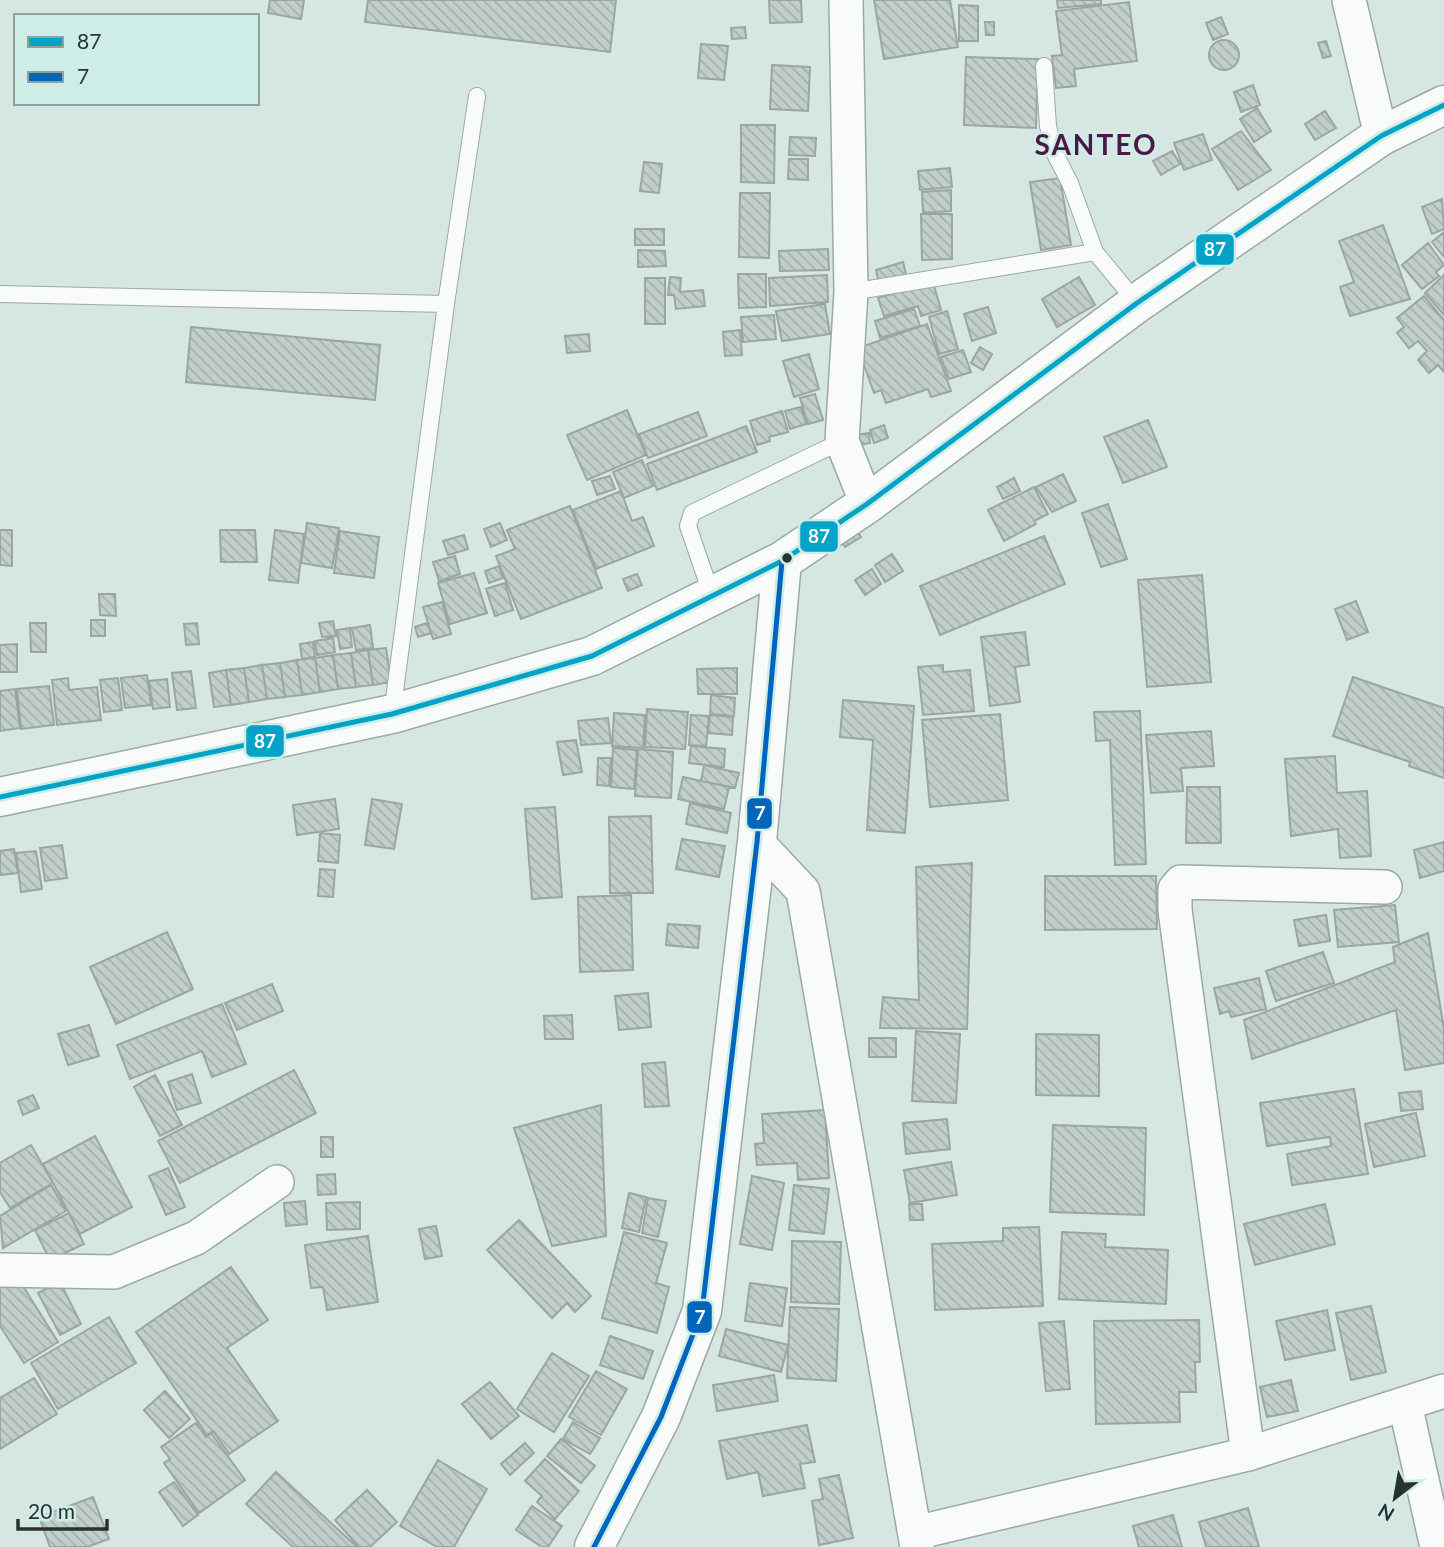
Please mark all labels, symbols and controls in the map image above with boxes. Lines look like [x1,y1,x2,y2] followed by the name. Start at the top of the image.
[14,14,259,105] legend
[77,28,101,53] text: 87
[77,63,89,88] text: 7
[1034,127,1158,161] district label: SANTEO
[1195,233,1235,266] line badge: 87
[1204,237,1226,260] text: 87
[799,520,839,553] line badge: 87
[808,524,830,547] text: 87
[780,551,794,565] unlabelled marker
[245,724,285,758] line badge: 87
[254,729,276,752] text: 87
[746,797,773,830] line badge: 7
[754,801,766,824] text: 7
[686,1300,713,1334] line badge: 7
[694,1305,706,1328] text: 7
[1360,1463,1430,1533] north arrow
[18,1488,107,1532] scale bar
[28,1498,75,1523] text: 20 m
[1374,1499,1398,1527] text: N

